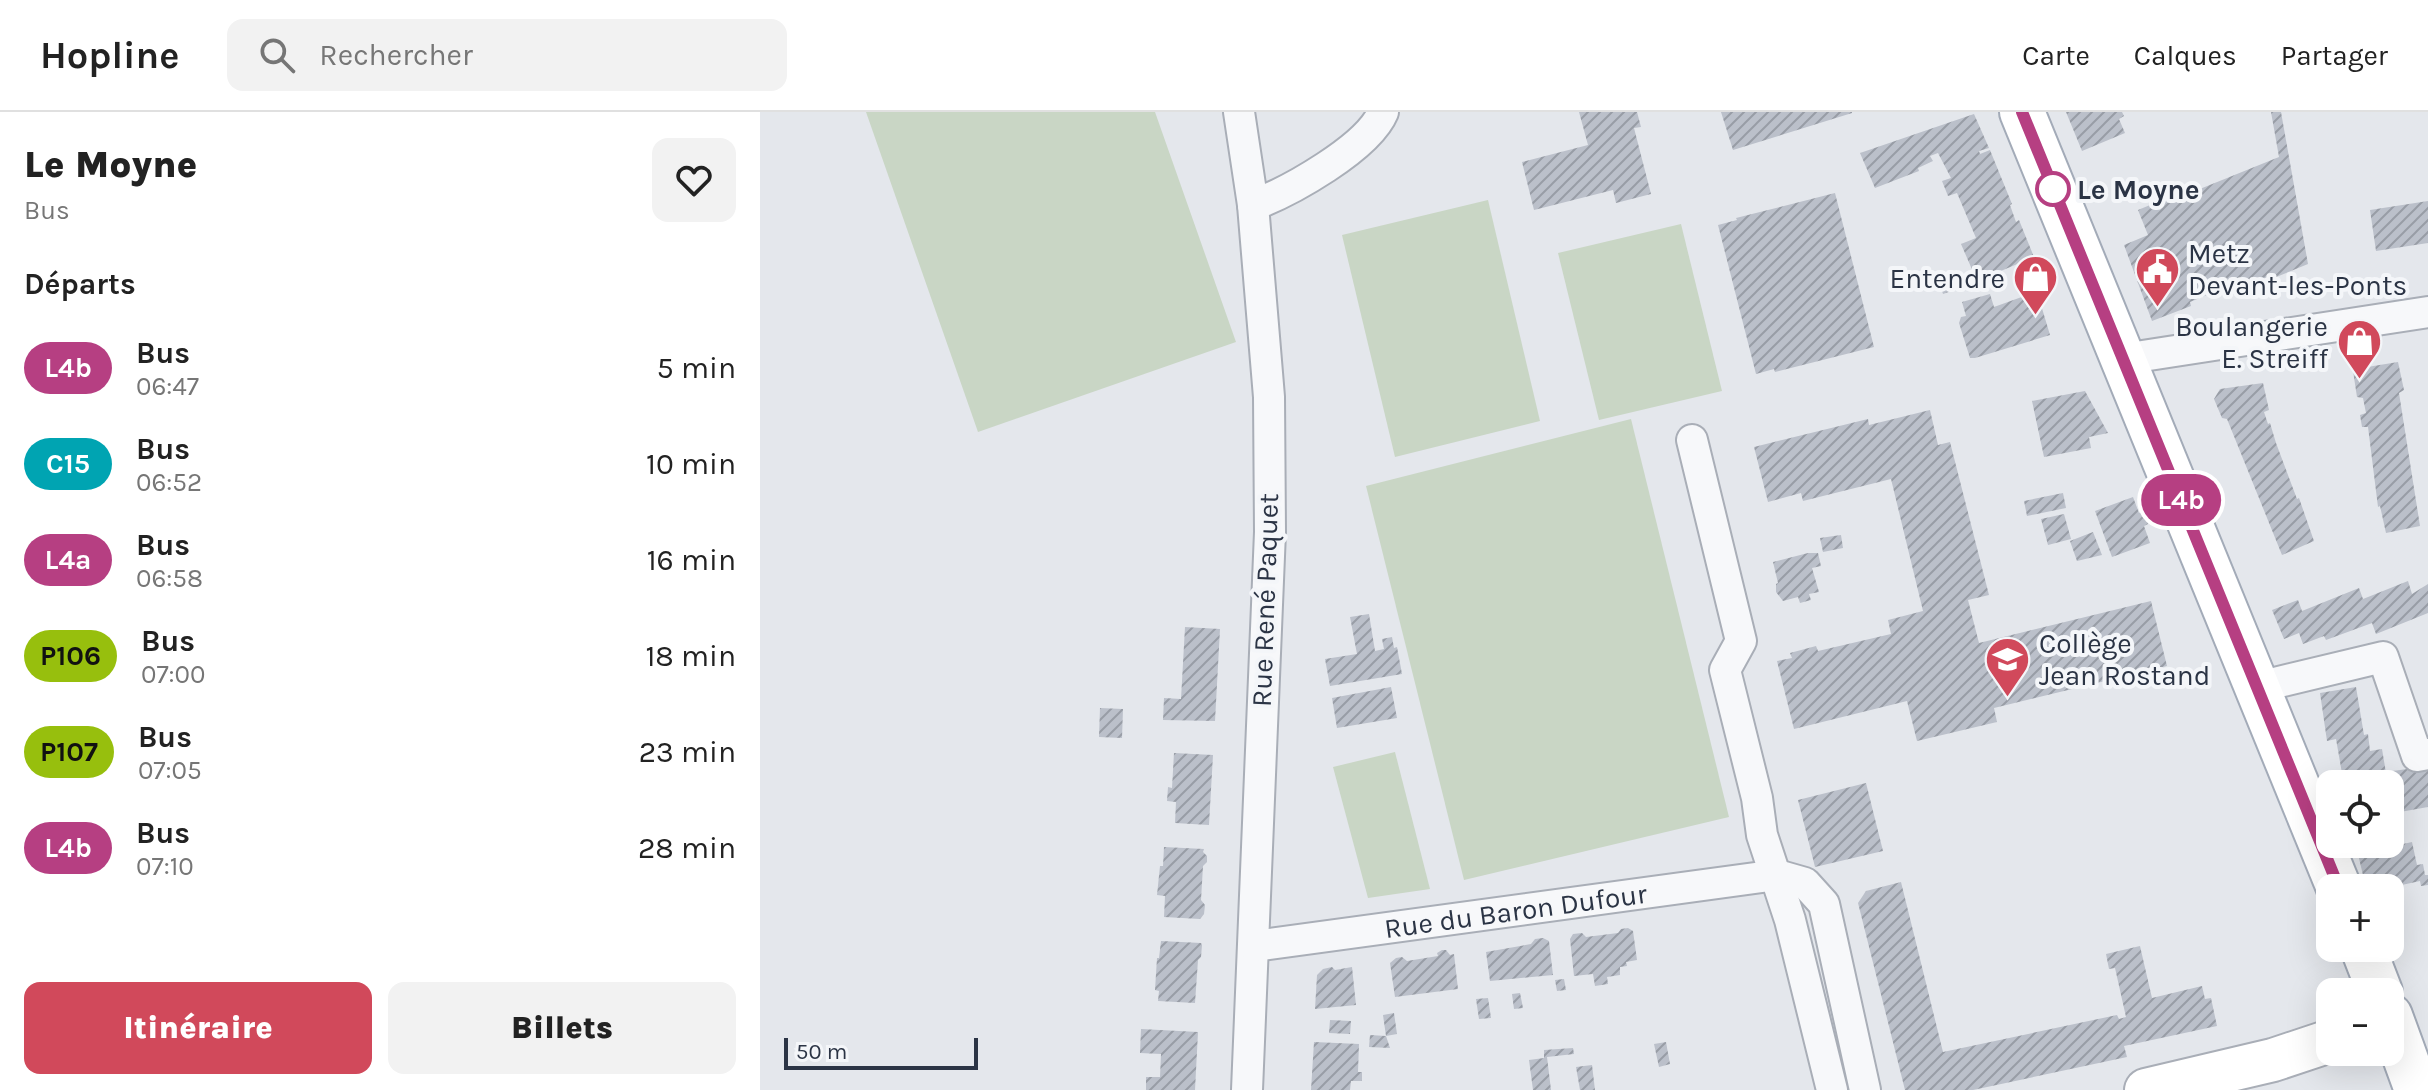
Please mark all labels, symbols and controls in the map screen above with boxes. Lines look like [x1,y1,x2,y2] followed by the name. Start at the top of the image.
[227,19,787,91] search box
[40,33,179,78] text: Hopline
[255,33,299,77] icon: search
[319,37,473,73] text: Rechercher
[2022,39,2090,72] text: Carte
[2134,39,2237,72] text: Calques
[2281,39,2388,72] text: Partager
[652,138,736,222] button: heart
[24,142,197,187] text: Le Moyne
[2036,172,2070,206] marker: Le Moyne
[2077,173,2199,206] place label: Le Moyne
[24,195,70,226] text: Bus
[2188,237,2407,302] place label: Metz Devant-les-Ponts
[2133,245,2181,308] public building icon: Metz Devant-les-Ponts
[2012,254,2060,317] shop icon: Entendre
[1889,262,2005,295] place label: Entendre
[24,266,136,302] text: Départs
[2175,310,2328,375] place label: Boulangerie E. Streiff
[2335,318,2383,381] shop icon: Boulangerie E. Streiff
[136,335,190,371] text: Bus
[657,350,736,386] text: 5 min
[44,351,92,384] text: L4b
[136,371,199,402] text: 06:47
[136,431,190,467] text: Bus
[646,446,736,482] text: 10 min
[46,447,90,480] text: C15
[136,467,202,498] text: 06:52
[2135,474,2227,526] line badge: L4b
[2157,483,2205,516] text: L4b
[1245,493,1285,707] street label: Rue René Paquet
[136,527,190,563] text: Bus
[647,542,736,578] text: 16 min
[45,543,91,576] text: L4a
[136,563,203,594] text: 06:58
[141,623,195,659] text: Bus
[2039,627,2210,692] place label: Collège Jean Rostand
[1984,635,2032,698] school or university icon: Collège Jean Rostand
[645,638,736,674] text: 18 min
[40,639,101,672] text: P106
[141,659,205,690] text: 07:00
[138,719,192,755] text: Bus
[639,734,736,770] text: 23 min
[40,735,98,768] text: P107
[138,755,202,786] text: 07:05
[2316,770,2404,1066] map controls
[2316,770,2404,858] button: locate
[136,815,190,851] text: Bus
[638,830,736,866] text: 28 min
[44,831,92,864] text: L4b
[136,851,194,882] text: 07:10
[2316,874,2404,962] button: +
[1382,876,1650,945] street label: Rue du Baron Dufour
[2316,978,2404,1066] button: −
[24,982,372,1074] button: Itinéraire
[388,982,736,1074] button: Billets
[784,1034,978,1070] scale bar
[796,1039,847,1065] text: 50 m

